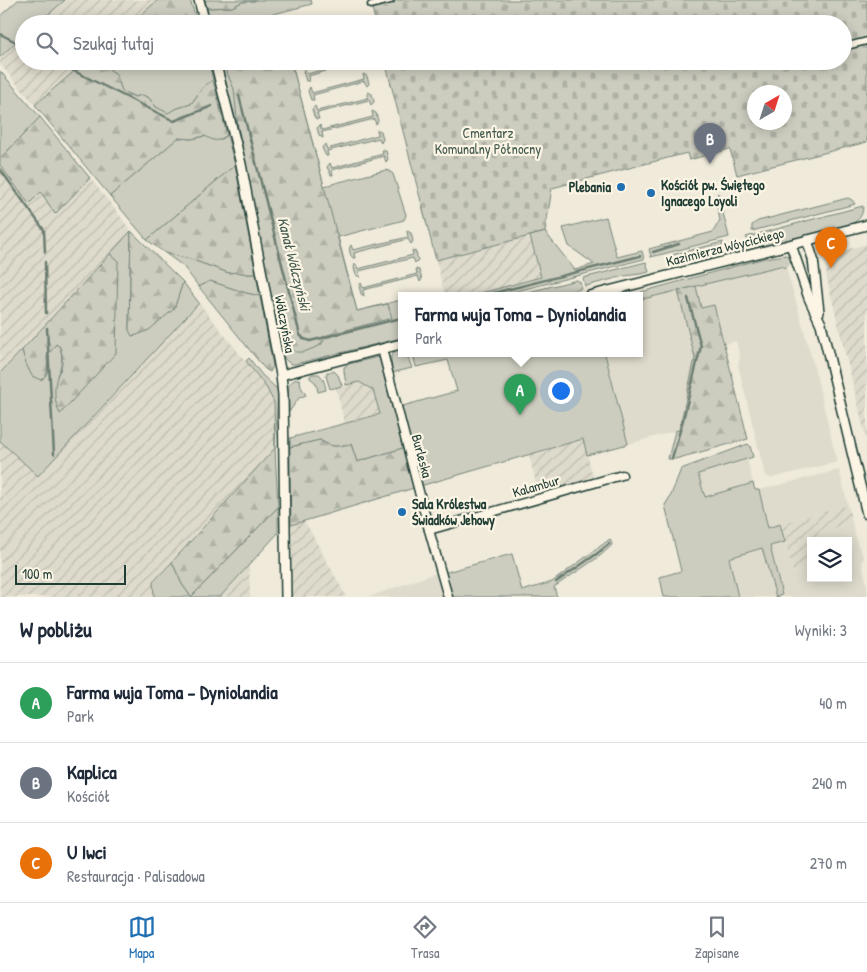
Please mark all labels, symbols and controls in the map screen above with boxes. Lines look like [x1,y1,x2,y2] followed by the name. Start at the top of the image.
[15,15,852,70] search box
[33,29,61,57] icon: search
[73,30,154,56] text: Szukaj tutaj
[747,85,792,130] north arrow
[435,123,541,159] park label: Cmentarz Komunalny Północny
[694,123,726,164] pin: B
[661,175,765,212] place label: Kościół pw. Świętego Ignacego Loyoli
[569,177,611,196] place label: Plebania
[615,181,627,193] marker: Plebania
[645,187,657,199] marker: Kościół pw. Świętego Ignacego Loyoli
[273,215,317,314] water label: Kanał Wólczyński
[664,223,786,271] street label: Kazimierza Wóycickiego
[815,227,847,268] pin: C
[398,292,643,357] popup
[270,293,300,355] street label: Wólczyńska
[415,301,626,327] text: Farma wuja Toma – Dyniolandia
[415,327,442,349] text: Park
[504,374,536,415] pin: A
[548,378,574,404] your location
[408,432,437,480] street label: Burleska
[510,470,562,501] street label: Kalambur
[412,494,495,531] place label: Sala Królestwa Świadków Jehowy
[396,506,408,518] marker: Sala Królestwa Świadków Jehowy
[807,537,852,582] map controls
[807,537,852,582] button: layers
[15,562,126,585] scale bar
[22,564,52,583] text: 100 m
[20,615,92,644] text: W pobliżu
[795,619,847,641] text: Wyniki: 3
[67,679,278,705] text: Farma wuja Toma – Dyniolandia
[32,692,40,714] text: A
[819,692,847,714] text: 40 m
[67,705,94,727] text: Park
[67,759,117,785] text: Kaplica
[32,772,40,794] text: B
[812,772,847,794] text: 240 m
[67,785,110,807] text: Kościół
[67,839,107,865] text: U Iwci
[32,852,40,874] text: C
[810,852,847,874] text: 270 m
[67,865,205,887] text: Restauracja · Palisadowa
[128,913,156,962] tab: Mapa
[411,913,439,962] tab: Trasa
[695,913,739,962] tab: Zapisane

